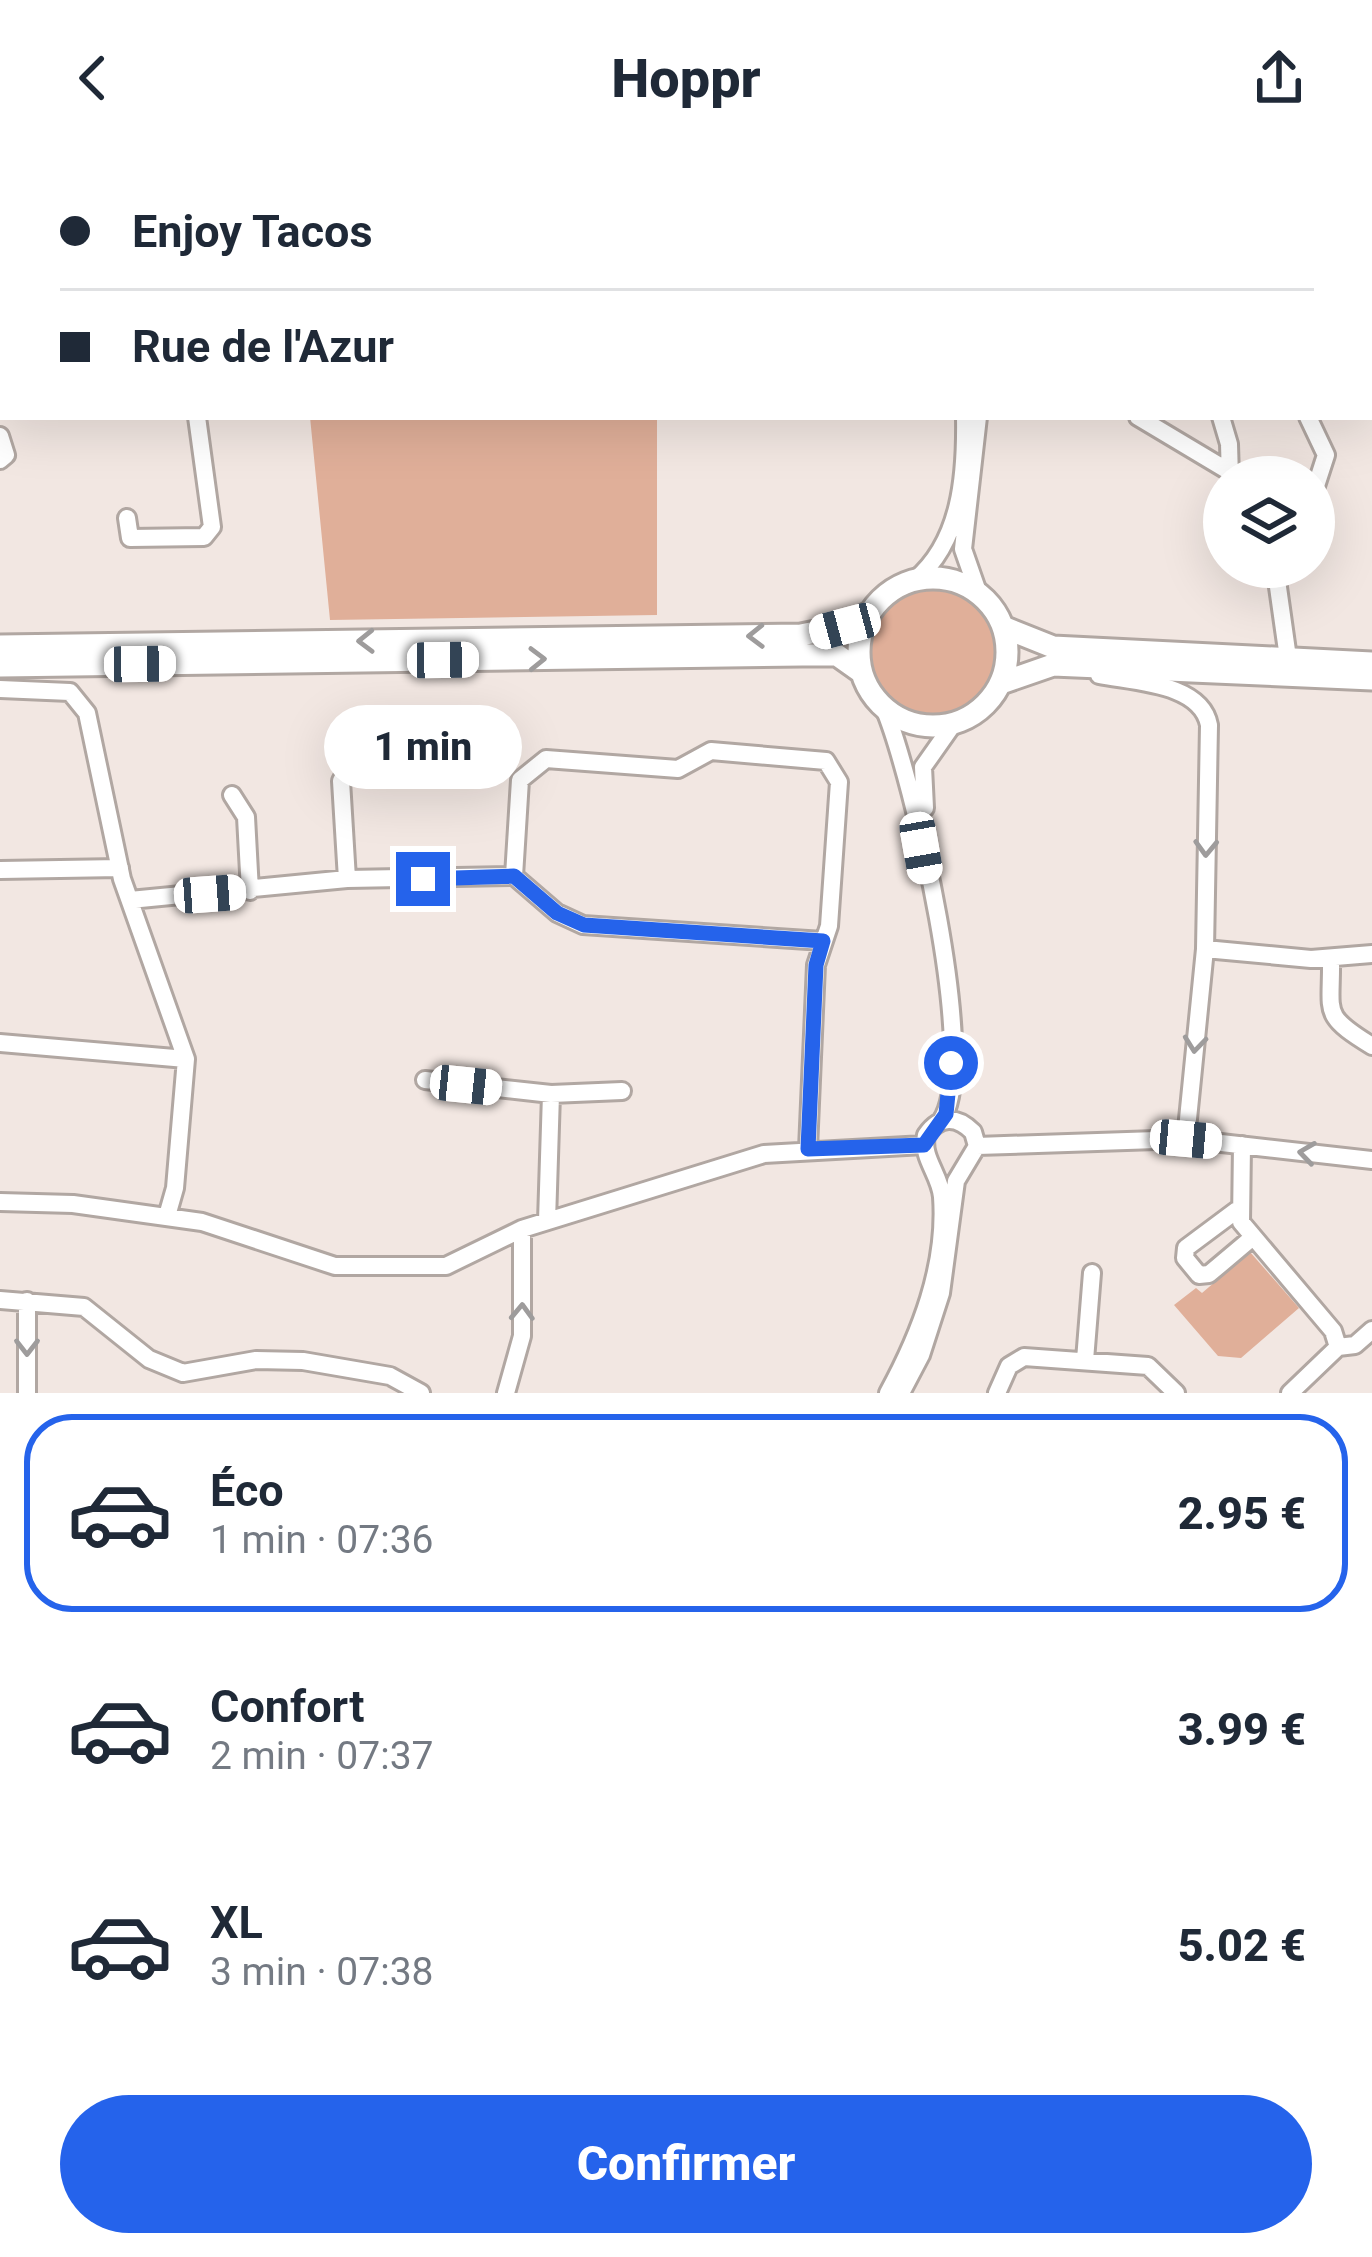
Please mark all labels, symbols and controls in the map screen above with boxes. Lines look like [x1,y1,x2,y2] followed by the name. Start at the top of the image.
[60,45,126,111] icon: back
[1246,45,1312,111] icon: share
[611,47,761,110] text: Hoppr
[132,205,373,258] text: Enjoy Tacos
[132,320,394,373] text: Rue de l'Azur
[1203,456,1335,588] map controls
[1203,456,1335,588] button: layers
[806,599,884,653] car
[746,622,765,648] one-way arrow
[356,628,374,654] one-way arrow
[407,641,479,679] car
[104,645,176,683] car
[529,646,547,672] one-way arrow
[324,705,522,789] callout: 1 min
[374,724,472,770] text: 1 min
[897,809,945,887] car
[1193,839,1219,858] one-way arrow
[396,852,450,906] route end
[173,874,247,914] car
[1183,1034,1209,1054] one-way arrow
[924,1036,978,1090] route start
[428,1063,504,1107] car
[1149,1118,1223,1160] car
[1297,1141,1317,1167] one-way arrow
[509,1302,535,1321] one-way arrow
[14,1339,40,1357] one-way arrow
[66,1459,174,1567] icon: car
[210,1464,284,1517] text: Éco
[1178,1487,1306,1540] text: 2.95 €
[210,1517,433,1563] text: 1 min · 07:36
[66,1675,174,1783] icon: car
[210,1680,364,1733] text: Confort
[1178,1703,1306,1756] text: 3.99 €
[210,1733,433,1779] text: 2 min · 07:37
[66,1891,174,1999] icon: car
[210,1896,263,1949] text: XL
[1178,1919,1306,1972] text: 5.02 €
[210,1949,433,1995] text: 3 min · 07:38
[60,2095,1312,2233] button: Confirmer

